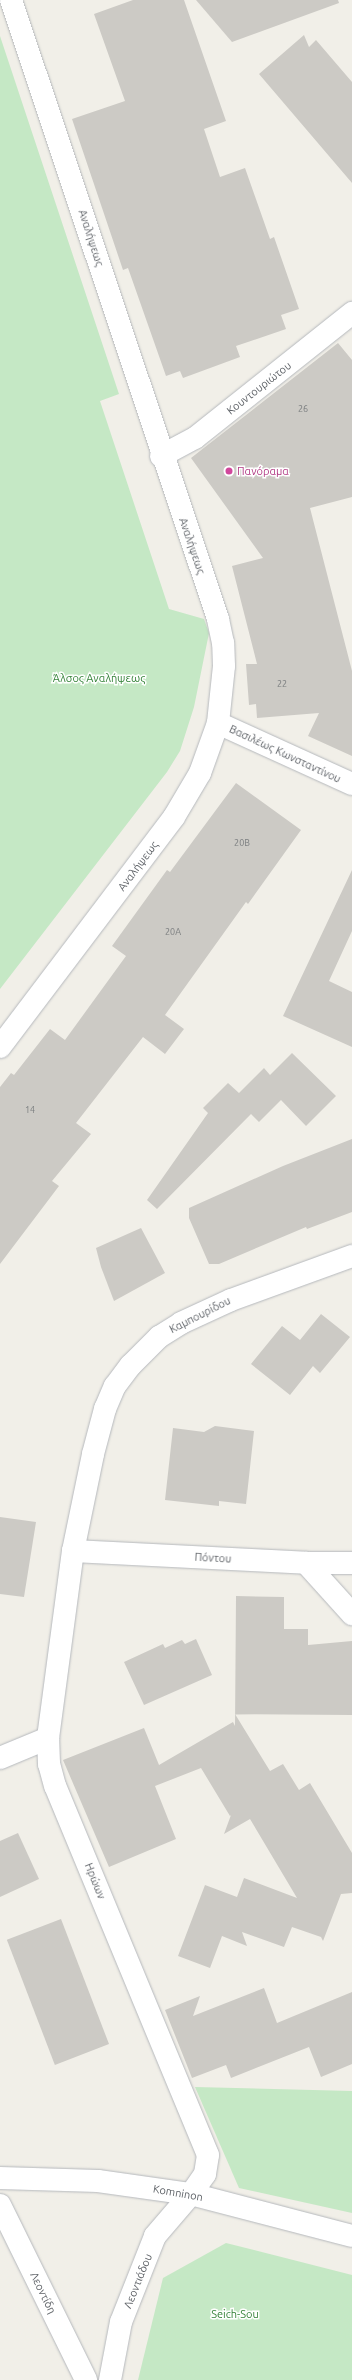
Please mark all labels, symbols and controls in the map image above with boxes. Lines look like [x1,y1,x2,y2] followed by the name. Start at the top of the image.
[76,208,106,268] street label: Αναλήψεως
[224,359,294,417] street label: Κουντουριώτου
[298,404,308,414] house number: 26
[237,464,289,478] place label: Πανόραμα
[224,466,234,476] marker: Πανόραμα
[176,516,208,576] street label: Αναλήψεως
[53,671,145,685] park label: Άλσος Αναλήψεως
[277,679,287,689] house number: 22
[227,722,343,786] street label: Βασιλέως Κωνσταντίνου
[234,838,250,848] house number: 20B
[115,839,161,893] street label: Αναλήψεως
[165,927,181,937] house number: 20A
[25,1105,35,1115] house number: 14
[167,1294,233,1336] street label: Καμπουρίδου
[194,1550,232,1566] street label: Πόντου
[82,1861,108,1901] street label: Ηρώων
[152,2182,204,2204] street label: Komninon
[121,2252,155,2310] street label: Λεοντιάδου
[27,2270,59,2316] street label: Λεοντίδη
[211,2307,259,2321] park label: Seich-Sou

